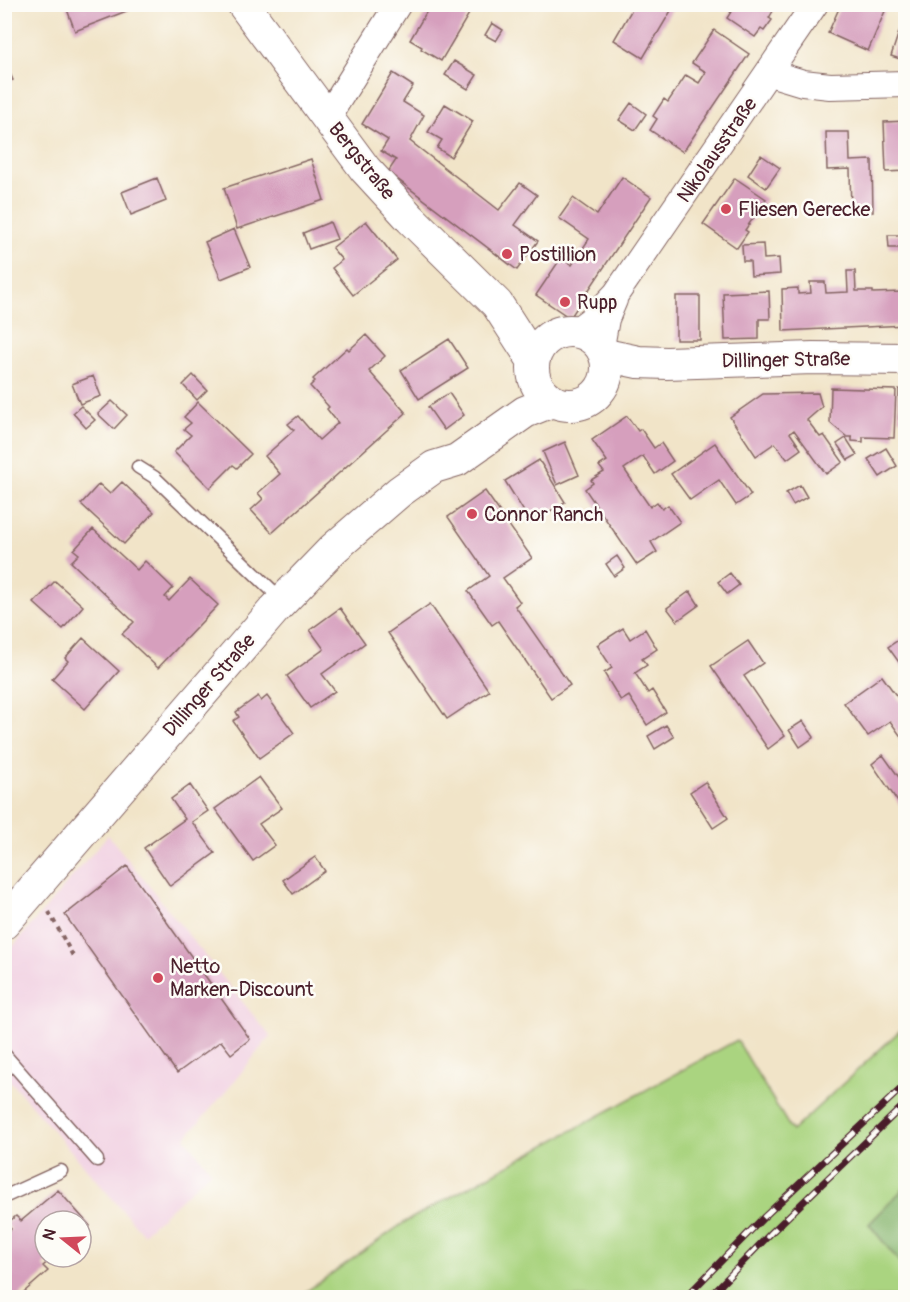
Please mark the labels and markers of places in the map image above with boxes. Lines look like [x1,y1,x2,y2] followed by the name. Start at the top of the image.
[738,197,870,222] place label: Fliesen Gerecke
[719,202,733,216] marker: Fliesen Gerecke
[519,242,596,267] place label: Postillion
[500,247,514,261] marker: Postillion
[577,290,618,315] place label: Rupp
[558,295,572,309] marker: Rupp
[484,502,603,527] place label: Connor Ranch
[465,507,479,521] marker: Connor Ranch
[170,954,315,1002] place label: Netto Marken-Discount
[151,971,165,985] marker: Netto Marken-Discount

